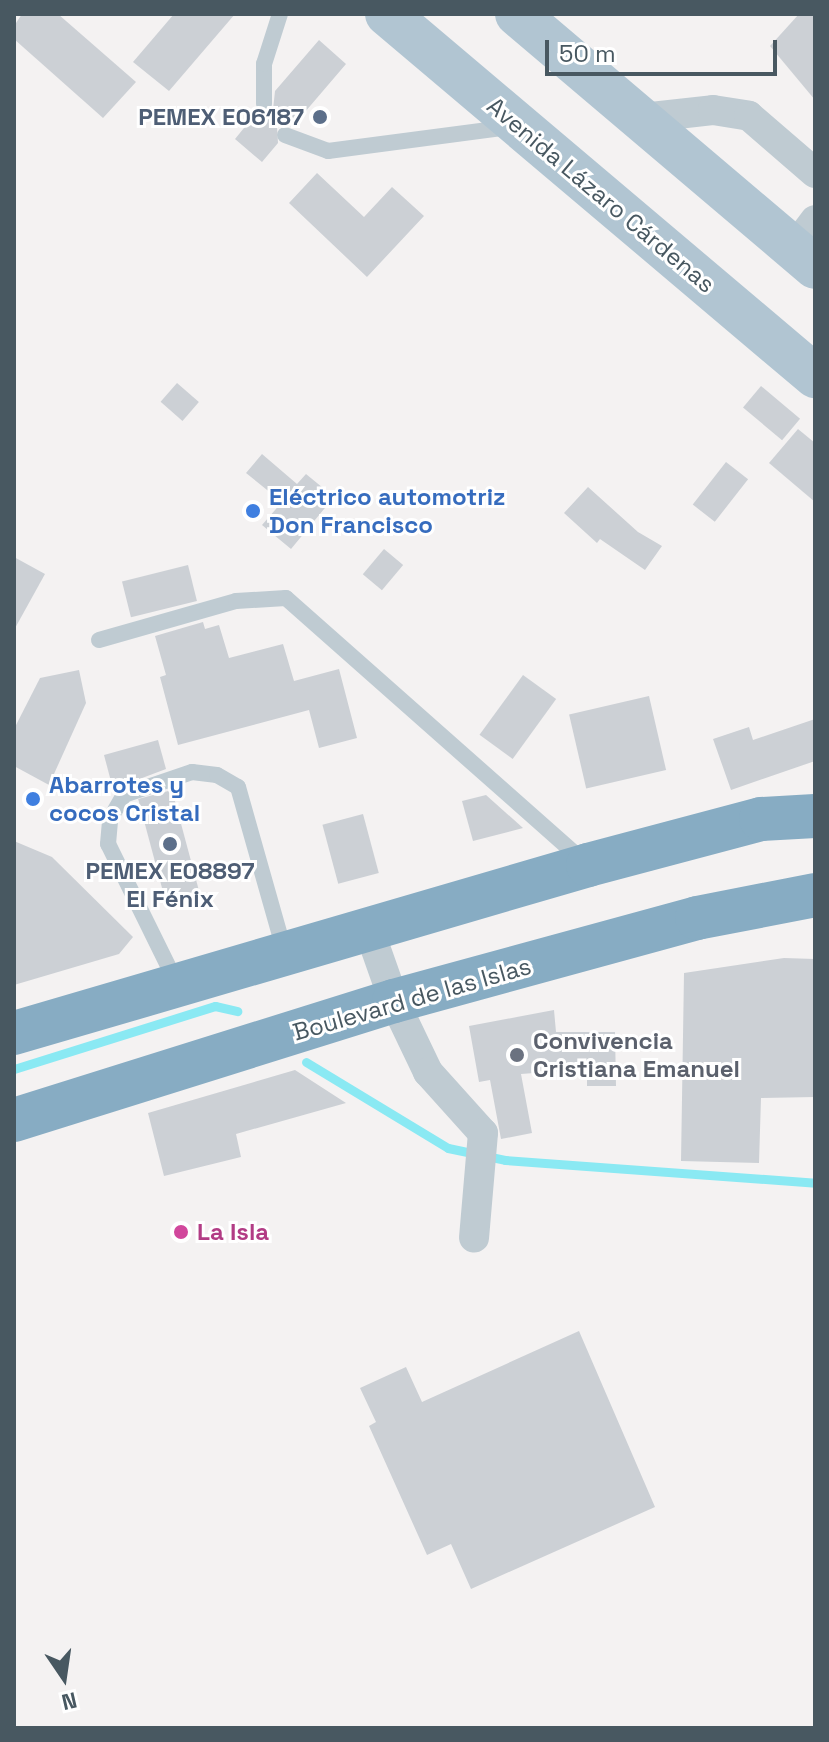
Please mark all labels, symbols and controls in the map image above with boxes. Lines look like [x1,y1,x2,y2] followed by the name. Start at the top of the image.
[549,24,781,74] scale bar
[559,38,616,69] text: 50 m
[481,91,721,299] street label: Avenida Lázaro Cárdenas
[138,103,304,131] place label: PEMEX E06187
[311,108,329,126] marker: PEMEX E06187
[269,483,505,539] place label: Eléctrico automotriz Don Francisco
[244,502,262,520] marker: Eléctrico automotriz Don Francisco
[49,771,200,827] place label: Abarrotes y cocos Cristal
[24,790,42,808] marker: Abarrotes y cocos Cristal
[161,835,179,853] marker: PEMEX E08897 El Fénix
[85,857,255,913] place label: PEMEX E08897 El Fénix
[290,951,534,1047] street label: Boulevard de las Islas
[533,1027,740,1083] place label: Convivencia Cristiana Emanuel
[508,1046,526,1064] marker: Convivencia Cristiana Emanuel
[197,1218,269,1246] place label: La Isla
[172,1223,190,1241] marker: La Isla
[24,1638,104,1718] north arrow
[59,1686,80,1717] text: N

